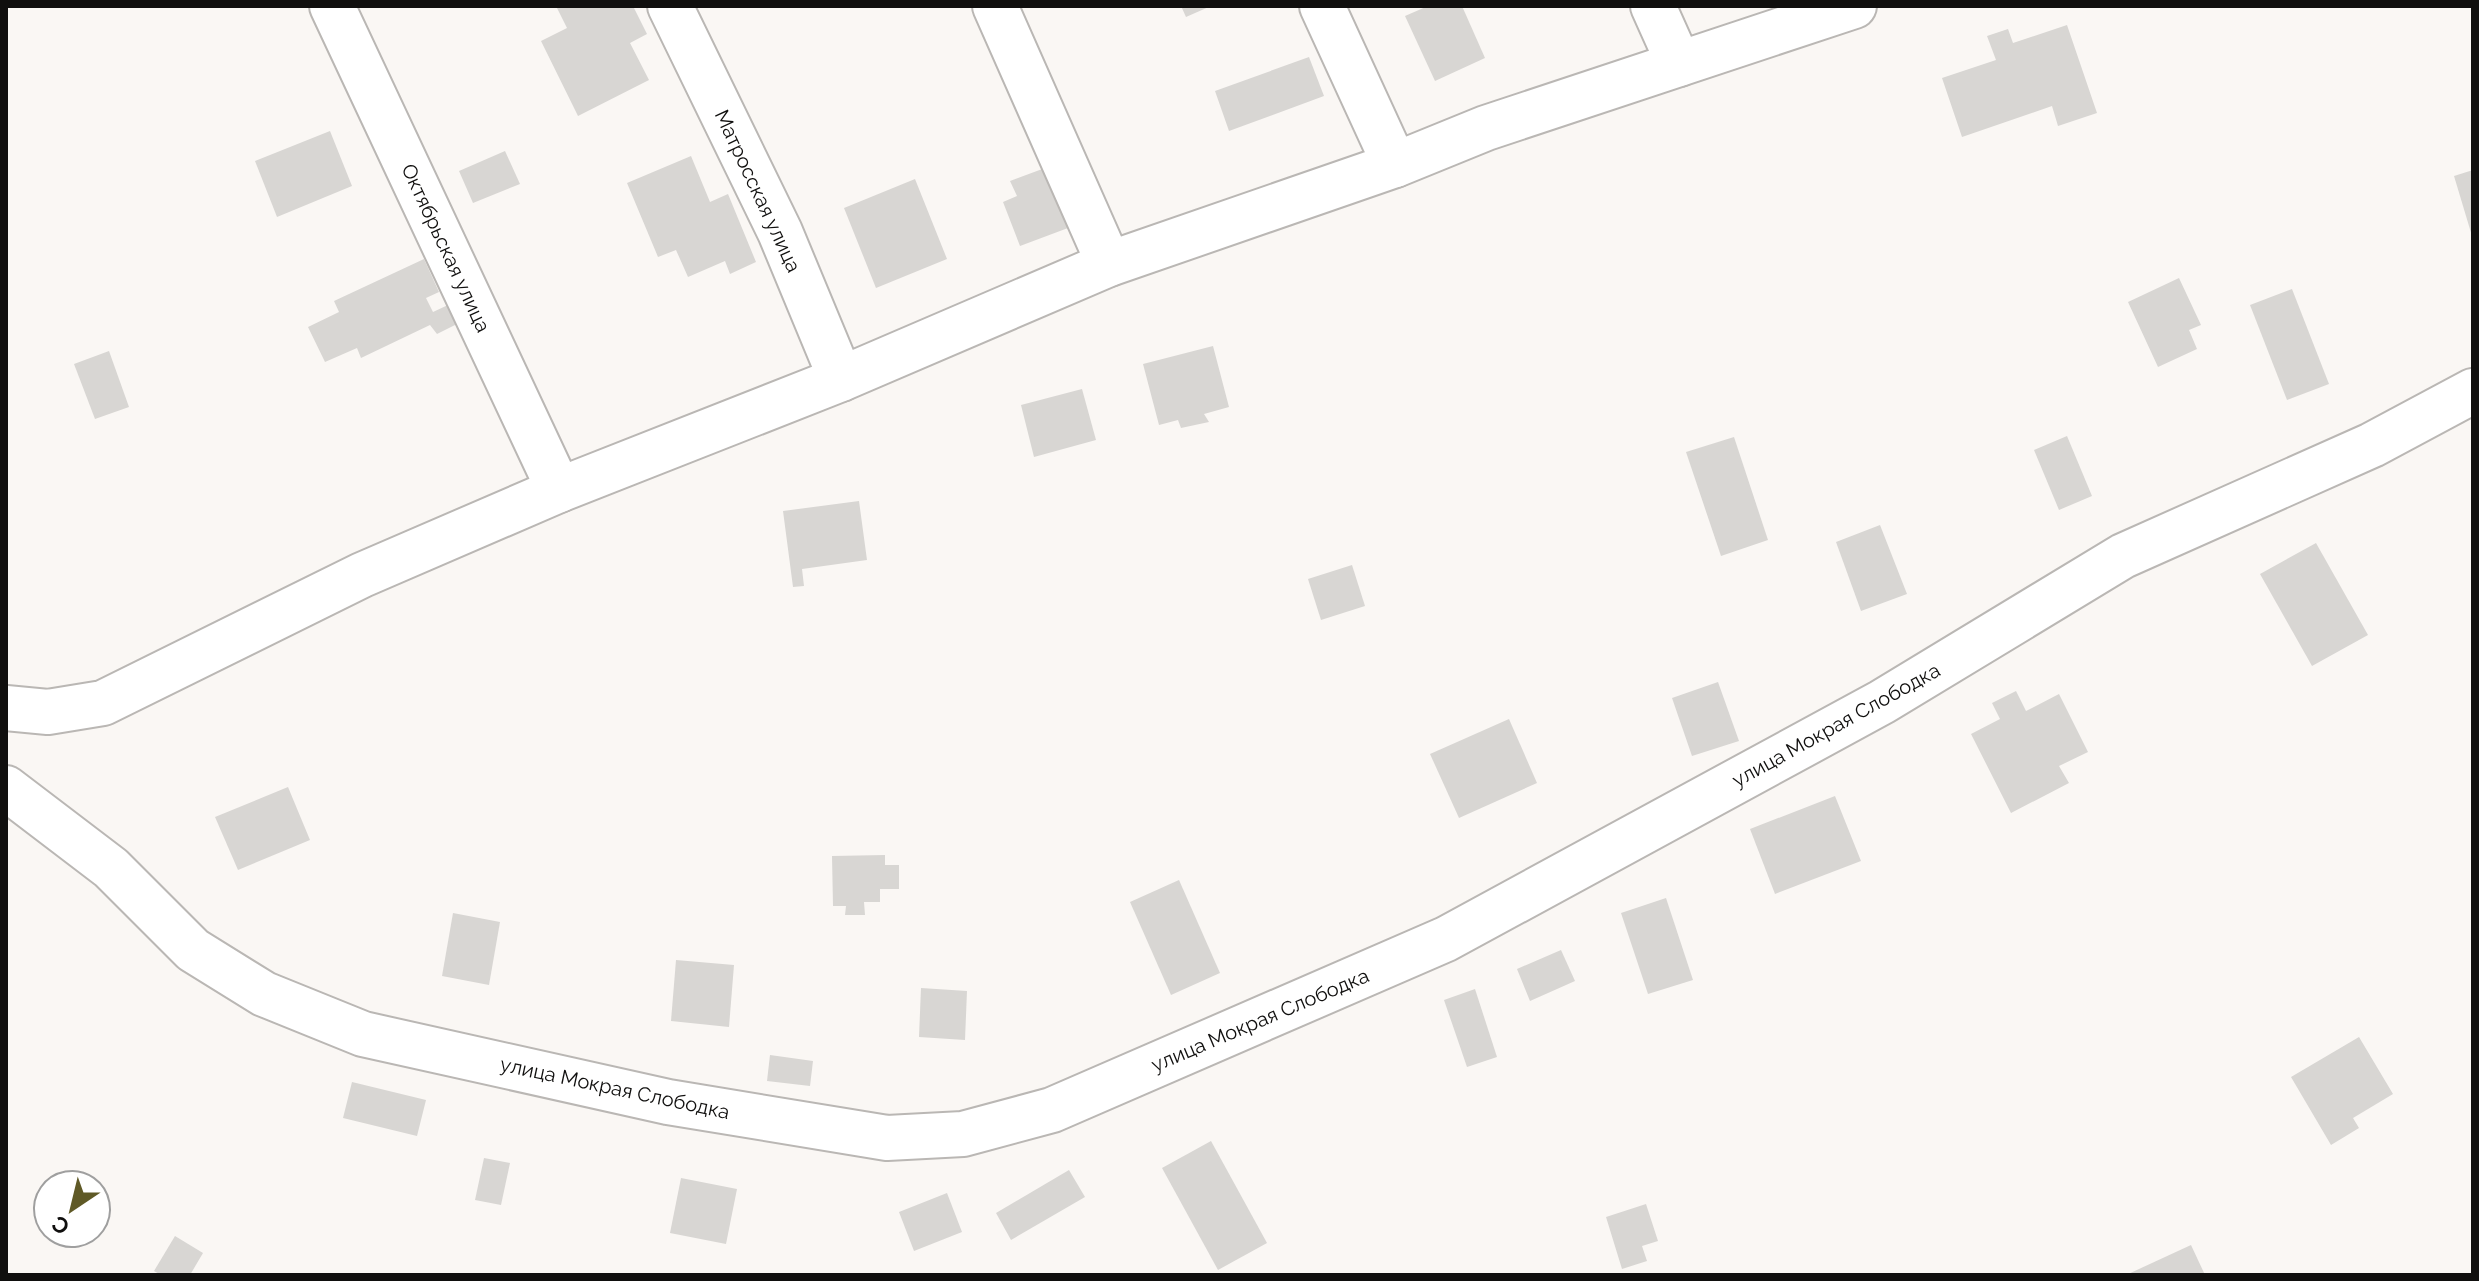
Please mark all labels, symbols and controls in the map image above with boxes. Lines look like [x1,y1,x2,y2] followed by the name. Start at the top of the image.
[710,106,806,276] street label: Матросская улица
[396,160,496,336] street label: Октябрьская улица
[1728,658,1944,792] street label: улица Мокрая Слободка
[1148,963,1372,1077] street label: улица Мокрая Слободка
[498,1052,732,1124] street label: улица Мокрая Слободка
[32,1169,112,1249] north arrow
[47,1210,74,1240] text: С

